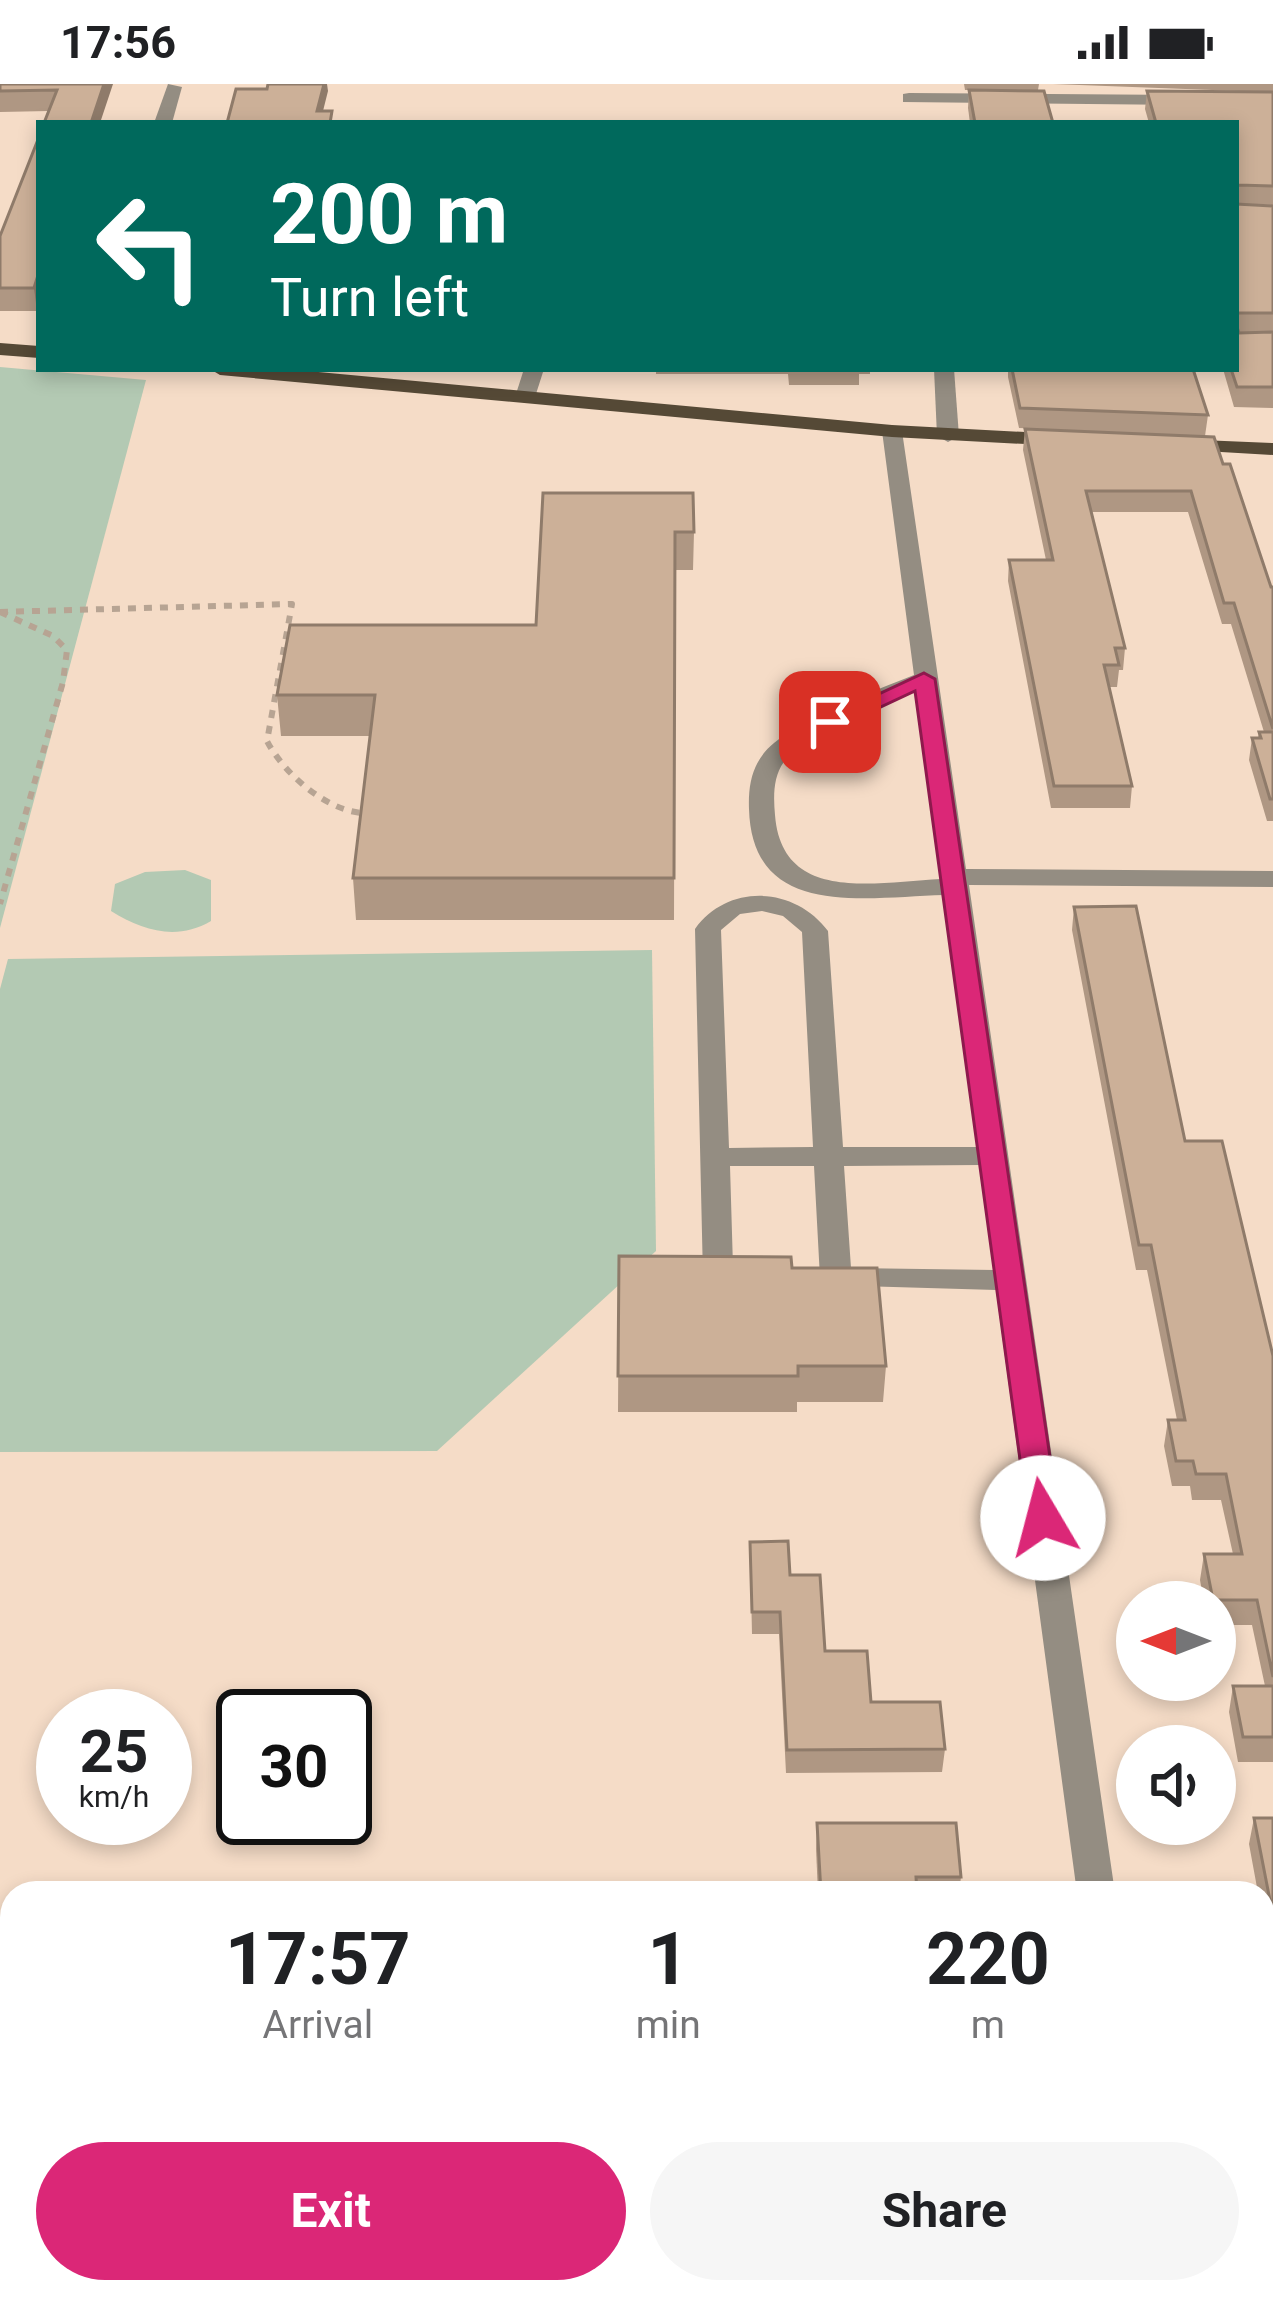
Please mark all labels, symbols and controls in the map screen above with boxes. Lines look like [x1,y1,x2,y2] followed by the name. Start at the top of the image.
[60,16,176,69] text: 17:56
[270,165,508,264] text: 200 m
[72,168,228,324] icon: left
[270,266,469,329] text: Turn left
[779,671,881,773] pin
[797,689,863,755] icon: arrive
[980,1455,1106,1581] position arrow
[1116,1581,1236,1701] north arrow
[1116,1581,1236,1845] map controls
[216,1689,372,1845] speed limit sign: 30
[80,1716,148,1787] text: 25
[1116,1725,1236,1845] button: sound
[79,1779,149,1814] text: km/h
[225,1917,411,2002] text: 17:57
[648,1917,689,2002] text: 1
[926,1917,1050,2002] text: 220
[262,2002,373,2048] text: Arrival
[636,2002,701,2048] text: min
[971,2002,1005,2048] text: m
[36,2142,626,2280] button: Exit
[650,2142,1239,2280] button: Share

